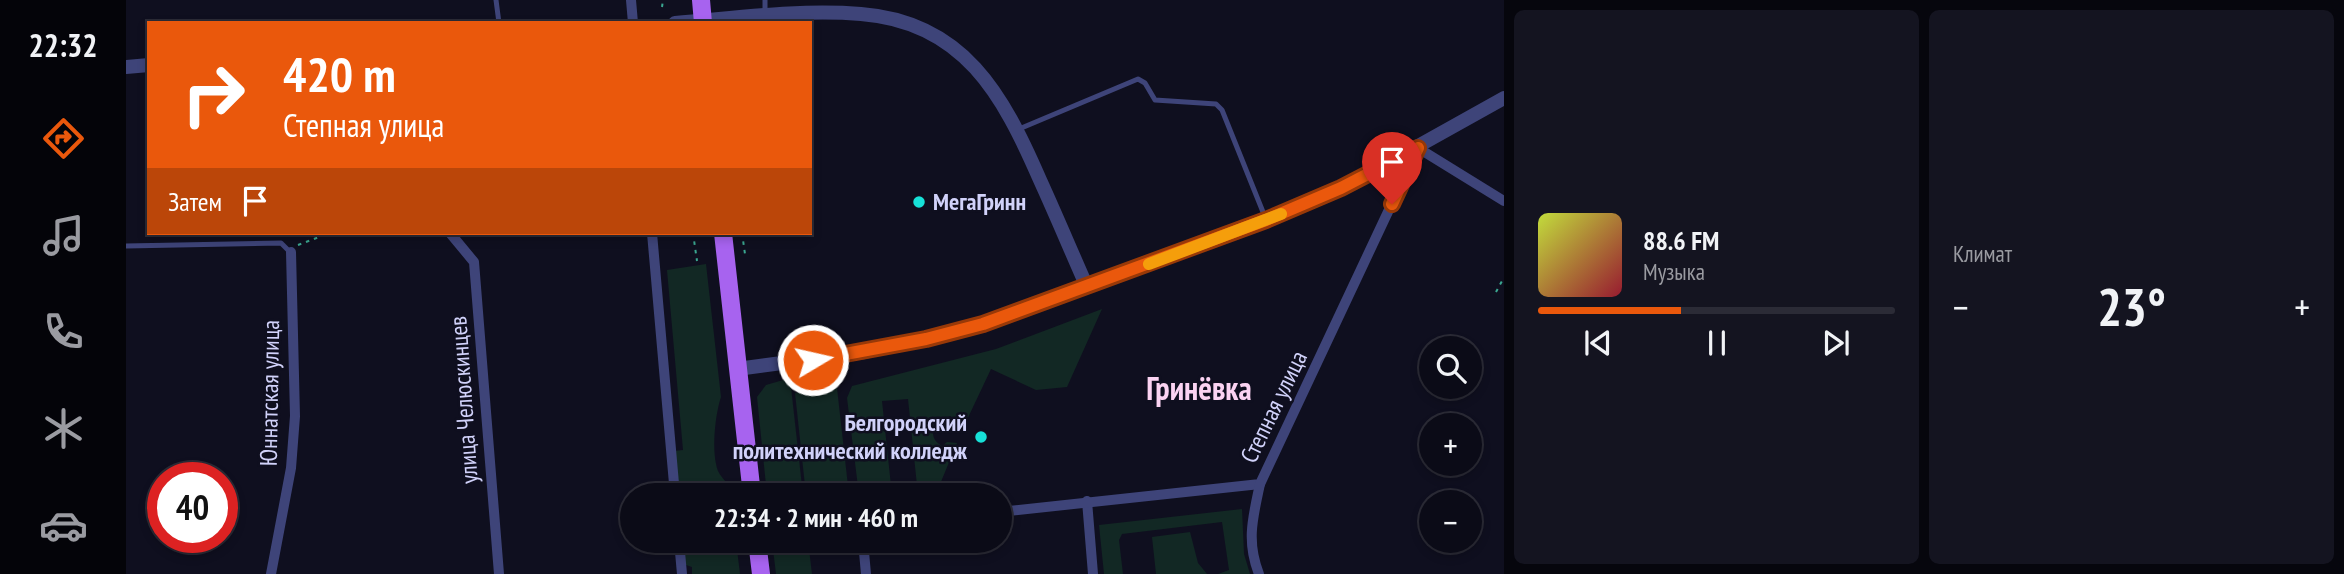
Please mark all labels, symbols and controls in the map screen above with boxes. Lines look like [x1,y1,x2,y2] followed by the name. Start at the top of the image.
[28,24,98,66] text: 22:32
[283,42,396,106] text: 420 m
[168,49,259,140] icon: right
[283,104,444,146] text: Степная улица
[39,114,88,163] icon: directions
[1362,132,1422,204] pin
[1373,143,1411,181] icon: arrive
[236,182,274,220] icon: arrive
[168,185,222,218] text: Затем
[933,186,1026,217] place label: МегаГринн
[911,194,927,210] marker: МегаГринн
[39,211,88,260] icon: music
[1643,224,1719,257] text: 88.6 FM
[1953,239,2012,268] text: Климат
[1643,257,1705,286] text: Музыка
[2097,273,2166,340] text: 23°
[1953,282,1969,331] text: −
[2294,282,2310,331] text: +
[39,307,88,356] icon: phone
[442,315,485,485] street label: улица Челюскинцев
[253,320,286,466] street label: Юннатская улица
[776,323,850,397] position arrow
[1579,324,1617,362] icon: previous
[1698,324,1736,362] icon: pause
[1817,324,1855,362] icon: next
[1419,336,1482,553] map controls
[1419,336,1482,399] button: search
[1233,346,1314,468] street label: Степная улица
[1146,367,1252,409] district label: Гринёвка
[39,404,88,453] icon: climate
[733,407,968,466] place label: Белгородский политехнический колледж
[1419,413,1482,476] button: +
[973,429,989,445] marker: Белгородский политехнический колледж
[147,462,238,553] speed limit sign: 40
[1419,490,1482,553] button: −
[39,501,88,550] icon: car
[714,501,918,534] text: 22:34 · 2 мин · 460 m

